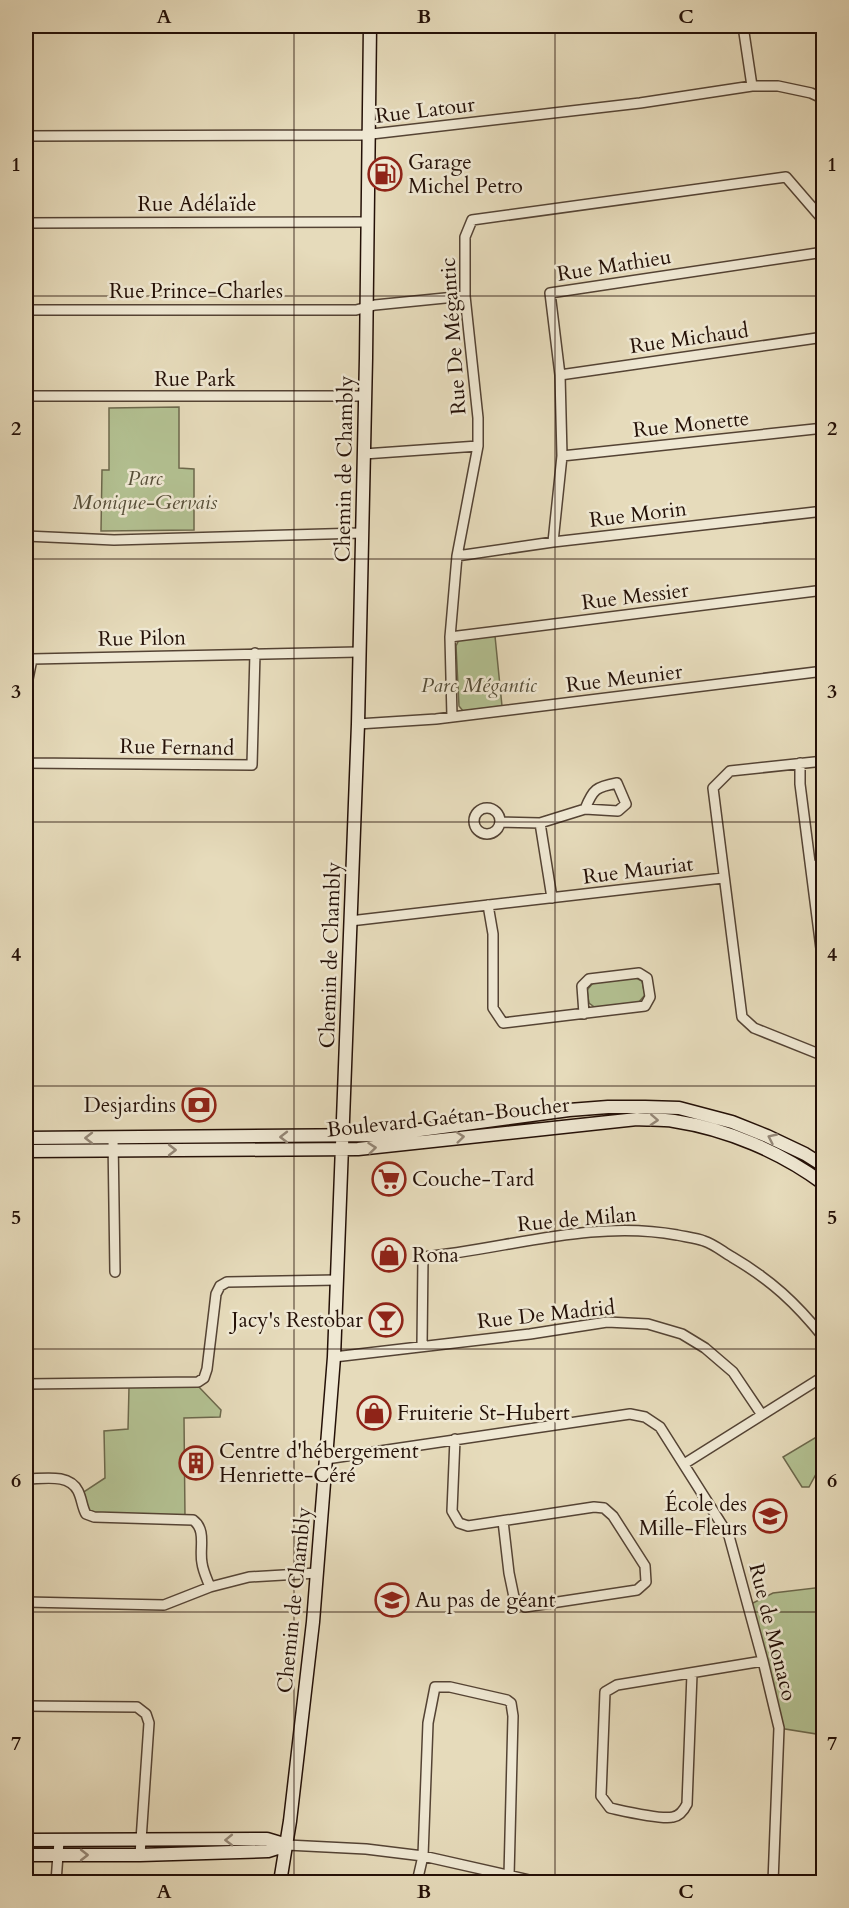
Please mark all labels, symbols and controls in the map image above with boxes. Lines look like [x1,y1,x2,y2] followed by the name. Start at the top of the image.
[156,3,172,30] text: A
[417,3,431,30] text: B
[678,3,694,30] text: C
[374,90,477,131] street label: Rue Latour
[408,148,523,201] place label: Garage Michel Petro
[11,151,21,178] text: 1
[827,151,837,178] text: 1
[367,156,403,192] fuel station icon: Garage Michel Petro
[137,190,257,219] street label: Rue Adélaïde
[555,242,673,289] street label: Rue Mathieu
[434,256,473,416] street label: Rue De Mégantic
[109,277,283,306] street label: Rue Prince-Charles
[628,316,750,361] street label: Rue Michaud
[154,365,237,394] street label: Rue Park
[328,375,361,563] street label: Chemin de Chambly
[632,404,751,445] street label: Rue Monette
[11,415,21,442] text: 2
[827,415,837,442] text: 2
[72,464,218,517] park label: Parc Monique-Gervais
[588,494,688,535] street label: Rue Morin
[580,575,691,617] street label: Rue Messier
[98,623,186,654] street label: Rue Pilon
[564,657,684,700] street label: Rue Meunier
[421,671,537,700] park label: Parc Mégantic
[11,678,21,705] text: 3
[827,678,837,705] text: 3
[119,732,235,763] street label: Rue Fernand
[581,849,695,892] street label: Rue Mauriat
[313,861,348,1049] street label: Chemin de Chambly
[11,941,21,968] text: 4
[827,941,837,968] text: 4
[181,1087,217,1123] bank icon: Desjardins
[325,1090,571,1145] street label: Boulevard Gaétan-Boucher
[84,1091,176,1120] place label: Desjardins
[649,1113,658,1126] one-way arrow
[280,1131,289,1143] one-way arrow
[455,1131,464,1144] one-way arrow
[85,1132,94,1144] one-way arrow
[767,1134,778,1146] one-way arrow
[368,1142,377,1155] one-way arrow
[168,1144,177,1156] one-way arrow
[371,1161,407,1197] supermarket icon: Couche-Tard
[412,1165,534,1194] place label: Couche-Tard
[516,1200,638,1239] street label: Rue de Milan
[11,1204,21,1231] text: 5
[827,1204,837,1231] text: 5
[371,1237,407,1273] shop icon: Rona
[412,1241,459,1270] place label: Rona
[476,1293,616,1336] street label: Rue De Madrid
[368,1302,404,1338] bar icon: Jacy's Restobar
[229,1306,363,1335] place label: Jacy's Restobar
[356,1395,392,1431] shop icon: Fruiterie St-Hubert
[397,1399,570,1428] place label: Fruiterie St-Hubert
[219,1437,419,1490] place label: Centre d'hébergement Henriette-Céré
[178,1445,214,1481] building icon: Centre d'hébergement Henriette-Céré
[11,1467,21,1494] text: 6
[827,1467,837,1494] text: 6
[639,1490,747,1543] place label: École des Mille-Fleurs
[752,1498,788,1534] school or university icon: École des Mille-Fleurs
[270,1506,319,1694] street label: Chemin de Chambly
[741,1560,804,1704] street label: Rue de Monaco
[374,1582,410,1618] school or university icon: Au pas de géant
[415,1586,556,1615] place label: Au pas de géant
[11,1730,21,1757] text: 7
[827,1730,837,1757] text: 7
[225,1833,234,1846] one-way arrow
[79,1849,88,1861] one-way arrow
[156,1878,172,1905] text: A
[417,1878,431,1905] text: B
[678,1878,694,1905] text: C

